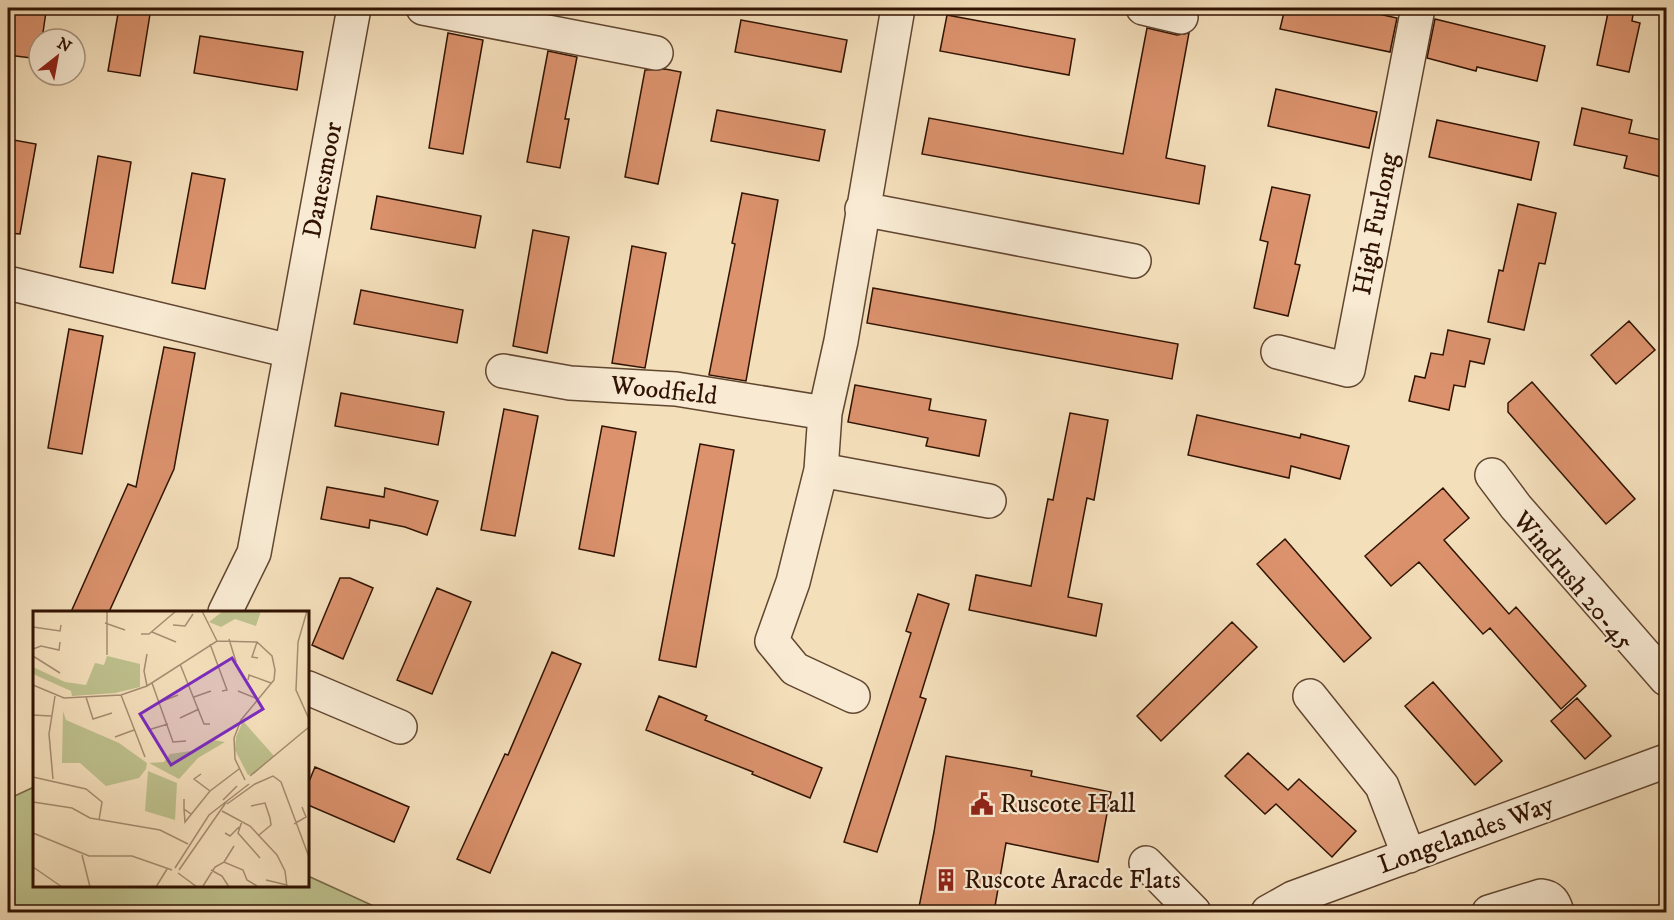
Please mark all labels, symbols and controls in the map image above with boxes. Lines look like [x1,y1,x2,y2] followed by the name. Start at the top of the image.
[27,27,87,87] north arrow
[53,33,75,57] text: N
[296,119,350,241] street label: Danesmoor
[1346,150,1406,298] street label: High Furlong
[608,369,719,413] street label: Woodfield
[1504,504,1641,658] street label: Windrush 20-45
[33,611,309,887] inset map
[1000,788,1136,821] place label: Ruscote Hall
[1374,788,1559,882] street label: Longelandes Way
[969,791,995,817] public building icon: Ruscote Hall
[964,864,1181,897] place label: Ruscote Aracde Flats
[933,867,959,893] building icon: Ruscote Aracde Flats

